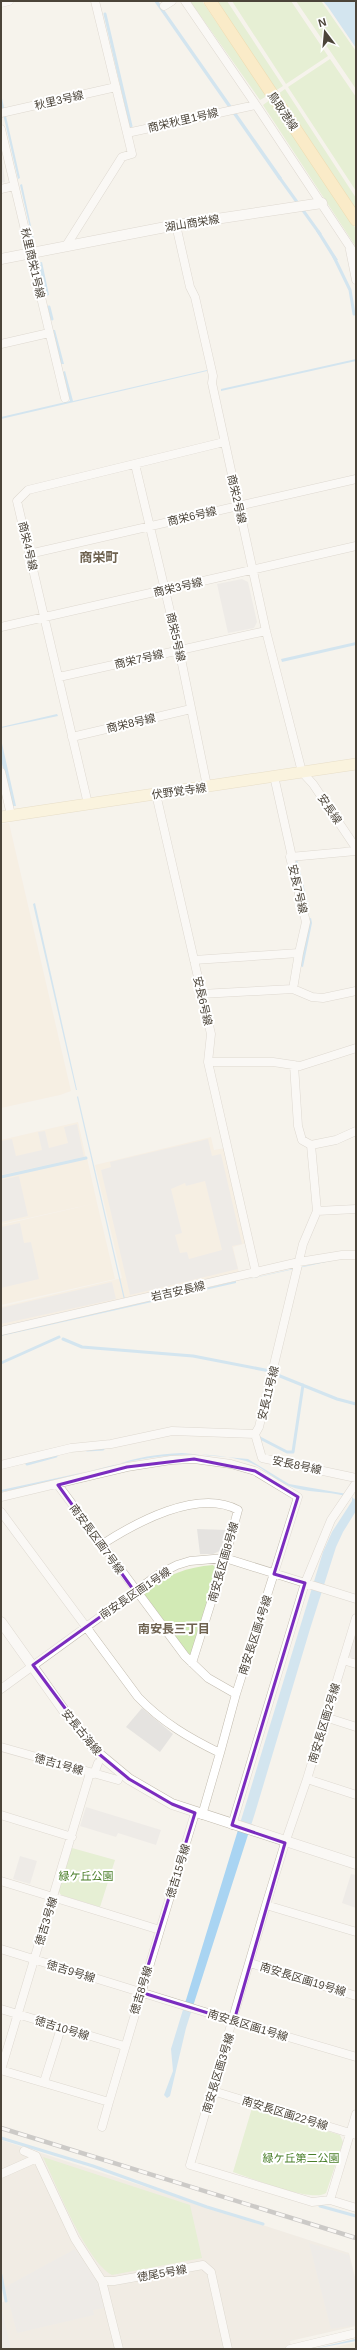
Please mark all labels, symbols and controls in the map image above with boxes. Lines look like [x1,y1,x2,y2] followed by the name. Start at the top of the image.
[305,12,345,52] north arrow
[317,16,328,29] text: N
[33,89,85,111] street label: 秋里3号線
[266,89,300,133] street label: 鳥取港線
[147,106,219,134] street label: 商栄秋里1号線
[164,213,220,233] street label: 湖山商栄線
[19,227,47,299] street label: 秋里商栄1号線
[226,473,248,525] street label: 商栄2号線
[166,505,218,527] street label: 商栄6号線
[17,520,39,572] street label: 商栄4号線
[79,550,119,565] district label: 商栄町
[152,576,204,598] street label: 商栄3号線
[165,611,187,663] street label: 商栄5号線
[113,648,165,670] street label: 商栄7号線
[105,712,157,734] street label: 商栄8号線
[151,781,207,801] street label: 伏野覚寺線
[316,792,344,826] street label: 安長線
[287,863,309,915] street label: 安長7号線
[192,975,214,1027] street label: 安長6号線
[150,1279,206,1303] street label: 岩吉安長線
[255,1365,281,1421] street label: 安長11号線
[271,1454,323,1476] street label: 安長8号線
[68,1502,126,1576] street label: 南安長区画7号線
[206,1520,240,1604] street label: 南安長区画8号線
[97,1565,173,1621] street label: 南安長区画1号線
[236,1594,274,1676] street label: 南安長区画4号線
[138,1622,210,1636] district label: 南安長三丁目
[306,1681,342,1765] street label: 南安長区画2号線
[60,1707,104,1757] street label: 安長古海線
[33,1751,85,1777] street label: 徳吉1号線
[164,1842,192,1900] street label: 徳吉15号線
[59,1870,114,1882] park label: 緑ケ丘公園
[33,1895,59,1947] street label: 徳吉3号線
[45,1958,97,1984] street label: 徳吉9号線
[259,1960,347,1998] street label: 南安長区画19号線
[128,1964,154,2016] street label: 徳吉8号線
[206,2007,290,2043] street label: 南安長区画1号線
[33,2014,91,2042] street label: 徳吉10号線
[200,2031,236,2115] street label: 南安長区画3号線
[241,2094,329,2132] street label: 南安長区画22号線
[263,2152,340,2164] park label: 緑ケ丘第二公園
[136,2263,188,2283] street label: 徳尾5号線

